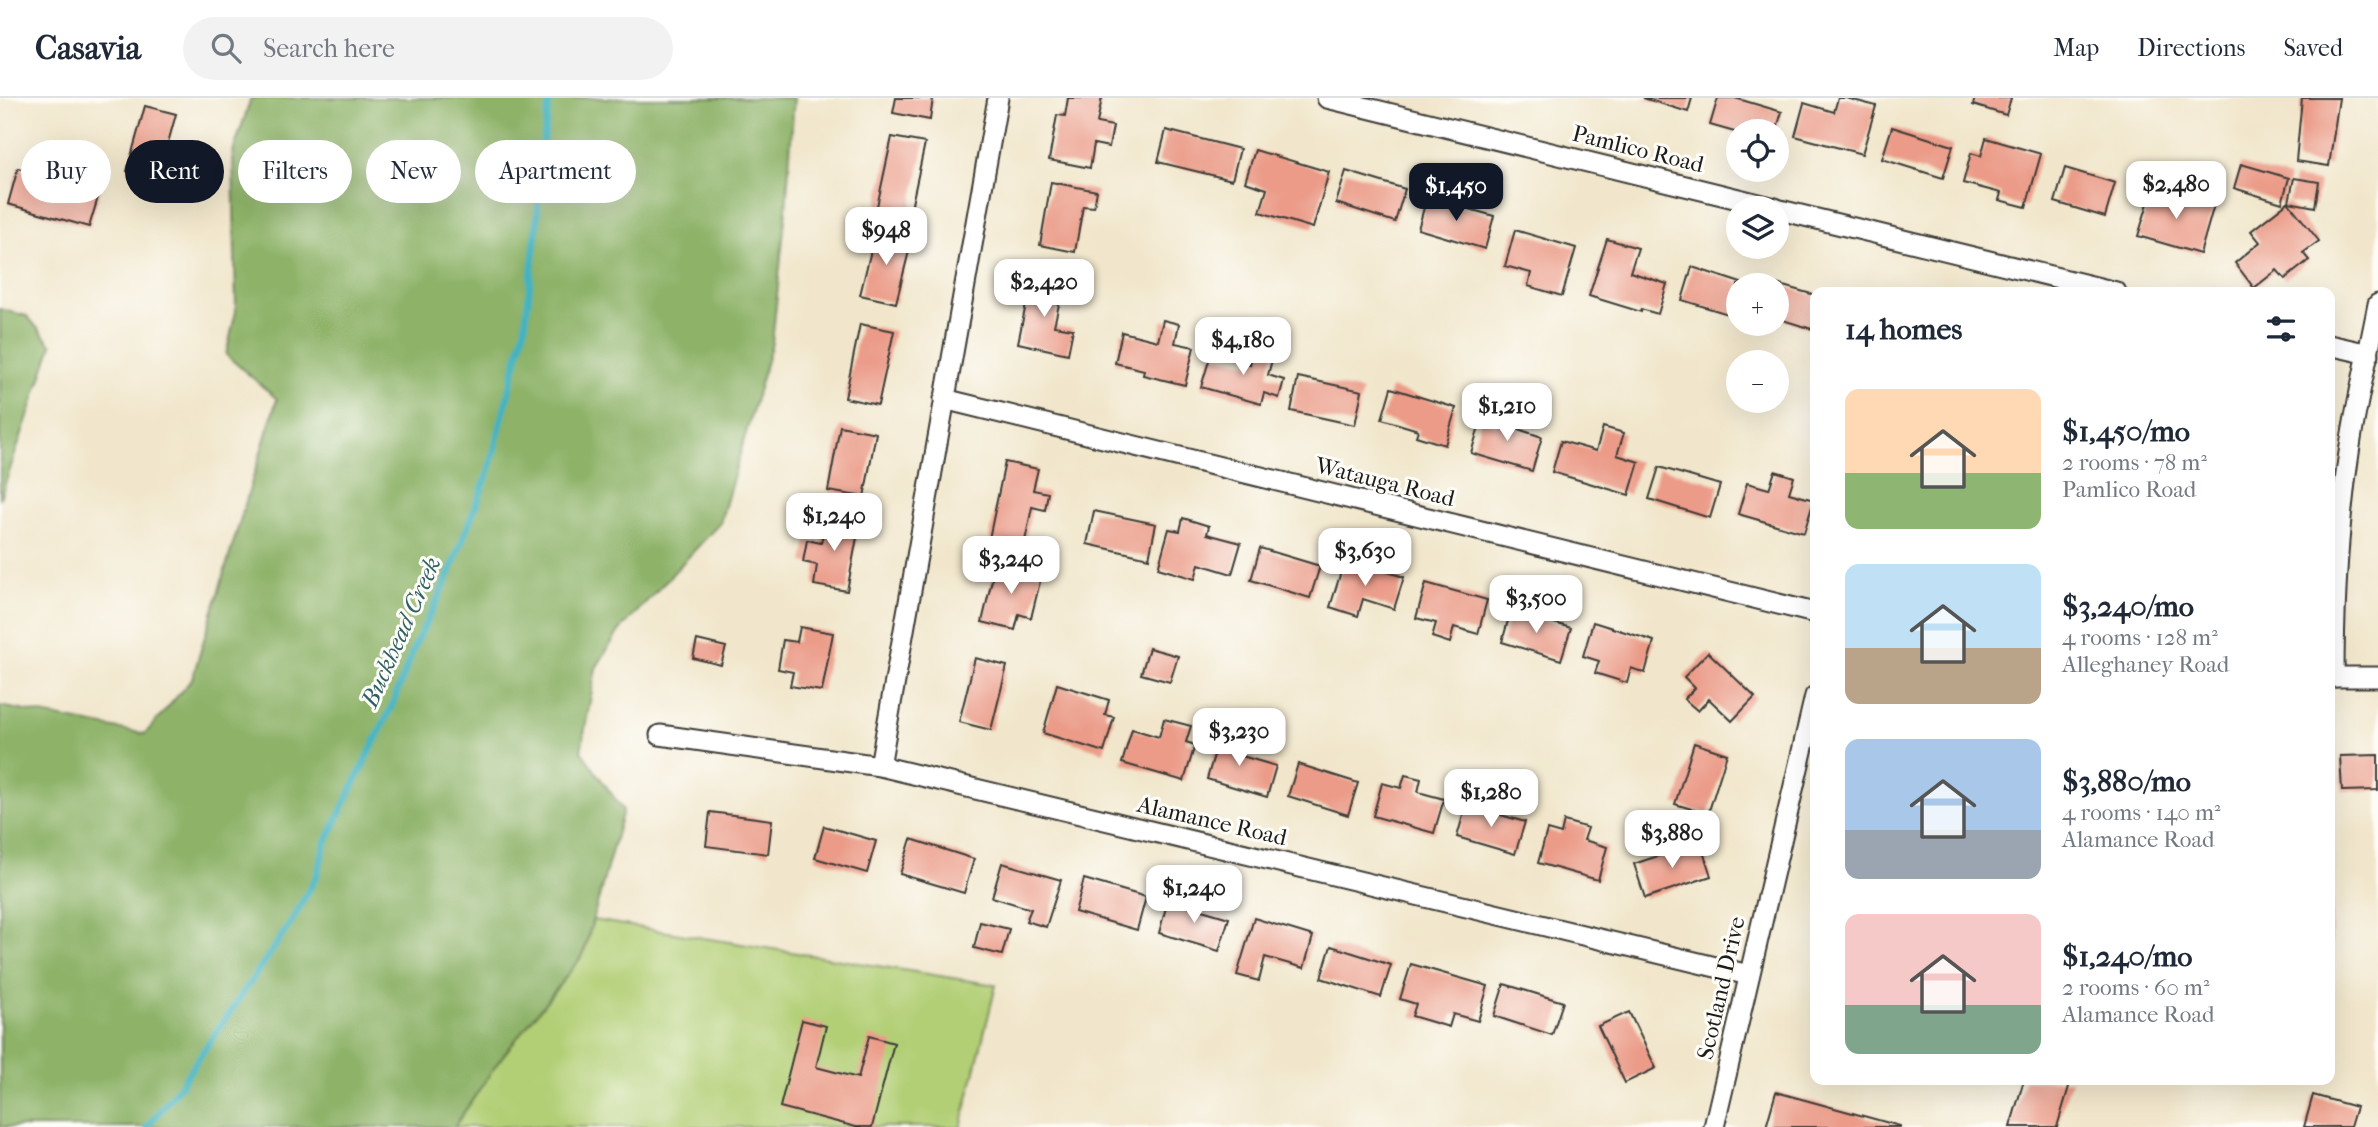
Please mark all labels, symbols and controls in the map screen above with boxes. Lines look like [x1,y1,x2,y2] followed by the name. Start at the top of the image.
[183,17,673,80] search box
[35,29,141,68] text: Casavia
[207,29,245,67] icon: search
[263,33,395,64] text: Search here
[2053,34,2099,62] text: Map
[2137,34,2245,62] text: Directions
[2283,34,2343,62] text: Saved
[1726,119,1789,413] map controls
[1726,119,1789,182] button: locate
[1570,120,1707,178] street label: Pamlico Road
[21,140,111,203] chip: Buy
[125,140,224,203] chip: Rent
[238,140,352,203] chip: Filters
[366,140,461,203] chip: New
[475,140,636,203] chip: Apartment
[2119,162,2233,221] pin: $2,480
[1399,164,1513,223] pin: $1,450
[2142,170,2210,197] text: $2,480
[1425,172,1487,199] text: $1,450
[1726,196,1789,259] button: layers
[845,208,927,267] pin: $948
[861,216,911,243] text: $948
[987,260,1101,319] pin: $2,420
[1010,268,1078,295] text: $2,420
[1726,273,1789,336] button: +
[2262,310,2300,348] icon: filters
[1845,312,1962,347] text: 14 homes
[1186,317,1300,377] pin: $4,180
[1211,326,1275,353] text: $4,180
[1726,350,1789,413] button: −
[1450,384,1564,443] pin: $1,210
[1478,392,1536,419] text: $1,210
[2062,414,2190,449] text: $1,450/mo
[1901,417,1985,501] icon: home
[2062,449,2207,476] text: 2 rooms · 78 m²
[1312,451,1458,512] street label: Watauga Road
[2062,476,2196,503] text: Pamlico Road
[777,494,891,553] pin: $1,240
[802,502,866,529] text: $1,240
[1308,528,1422,588] pin: $3,630
[954,536,1068,596] pin: $3,240
[1334,537,1396,564] text: $3,630
[979,545,1043,572] text: $3,240
[355,552,447,713] water label: Buckhead Creek
[1479,575,1593,635] pin: $3,500
[1505,584,1567,611] text: $3,500
[2062,589,2194,624] text: $3,240/mo
[1901,592,1985,676] icon: home
[2062,624,2218,651] text: 4 rooms · 128 m²
[2062,651,2229,678] text: Alleghaney Road
[1182,708,1296,768] pin: $3,230
[1209,717,1269,744] text: $3,230
[2062,764,2191,799] text: $3,880/mo
[1901,767,1985,851] icon: home
[1434,770,1548,829] pin: $1,280
[1460,778,1522,805] text: $1,280
[1134,790,1290,851] street label: Alamance Road
[2062,799,2221,826] text: 4 rooms · 140 m²
[1615,810,1729,870] pin: $3,880
[1641,819,1703,846] text: $3,880
[2062,826,2215,853] text: Alamance Road
[1137,866,1251,925] pin: $1,240
[1162,874,1226,901] text: $1,240
[1691,914,1751,1062] street label: Scotland Drive
[2062,939,2192,974] text: $1,240/mo
[1901,942,1985,1026] icon: home
[2062,974,2209,1001] text: 2 rooms · 60 m²
[2062,1001,2215,1028] text: Alamance Road

